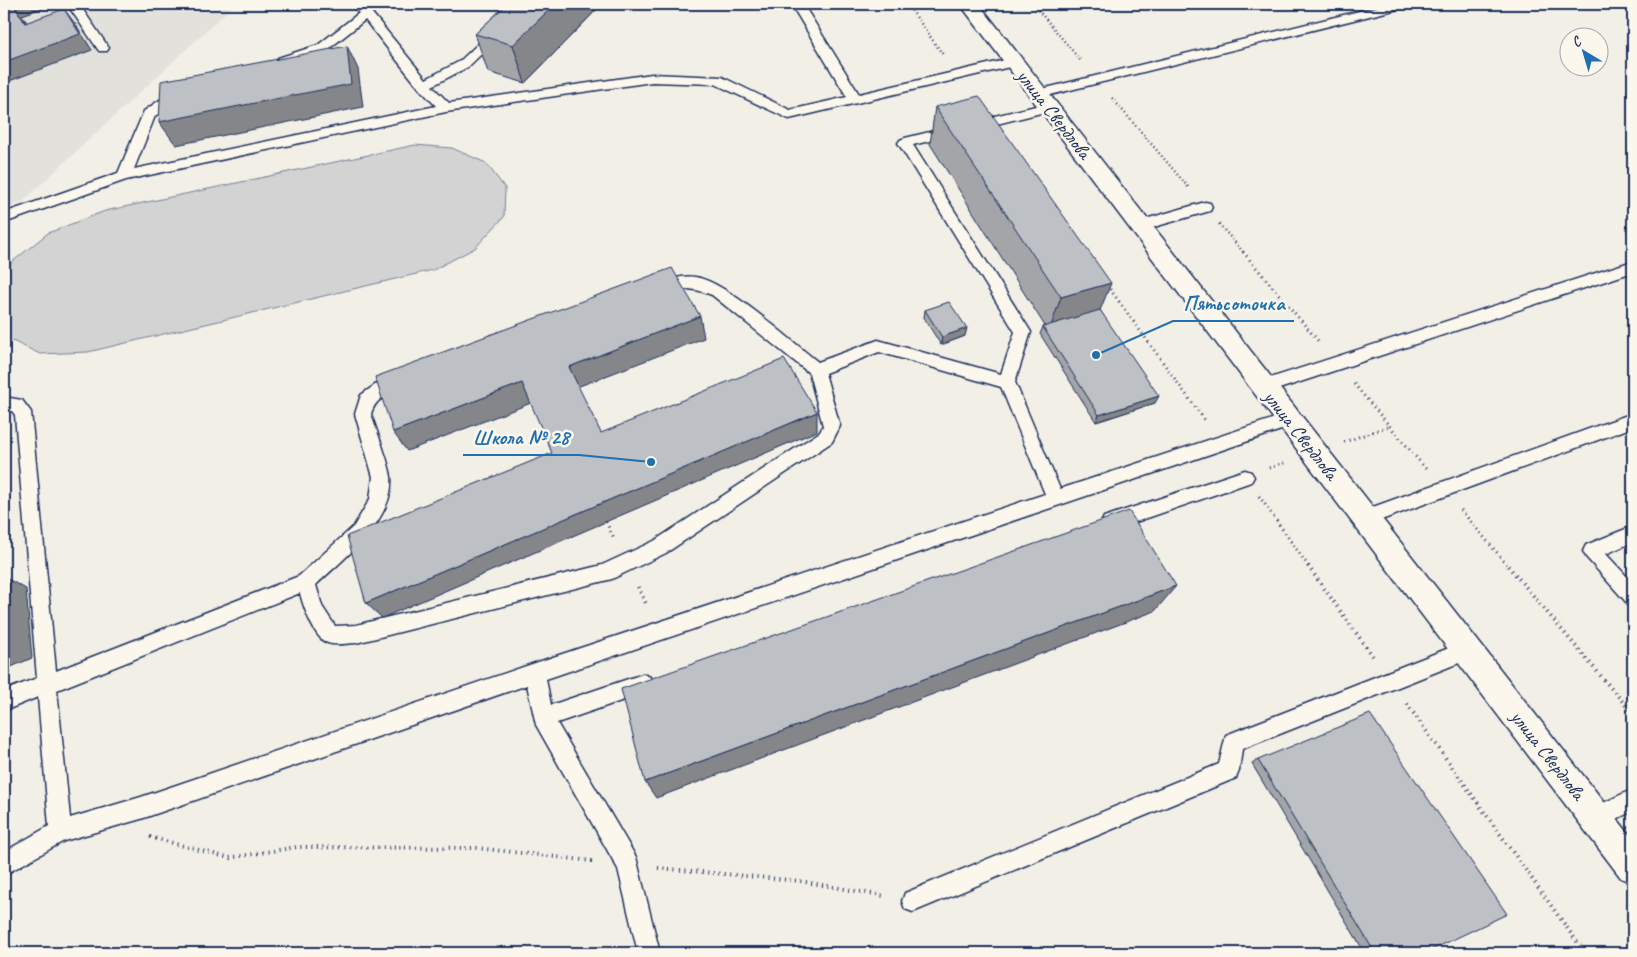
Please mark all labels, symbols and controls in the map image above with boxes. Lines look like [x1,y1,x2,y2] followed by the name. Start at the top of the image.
[1560,28,1610,78] north arrow
[1568,32,1586,51] text: С
[1011,63,1098,165] street label: улица Свердлова
[1173,285,1294,321] callout: Пятьсоточка
[1183,290,1286,316] text: Пятьсоточка
[1258,384,1345,486] street label: улица Свердлова
[463,419,579,455] callout: Школа № 28
[473,424,572,450] text: Школа № 28
[1505,704,1592,806] street label: улица Свердлова

